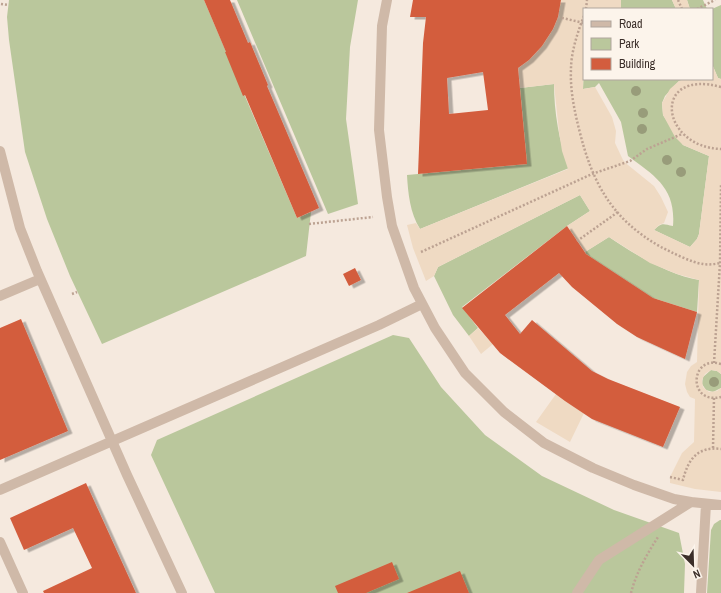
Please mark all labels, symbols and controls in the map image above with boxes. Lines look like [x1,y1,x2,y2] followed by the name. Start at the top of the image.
[583,8,713,80] legend
[619,16,643,32] text: Road
[619,36,639,52] text: Park
[619,56,656,72] text: Building
[673,545,713,585] north arrow
[691,566,703,582] text: N

